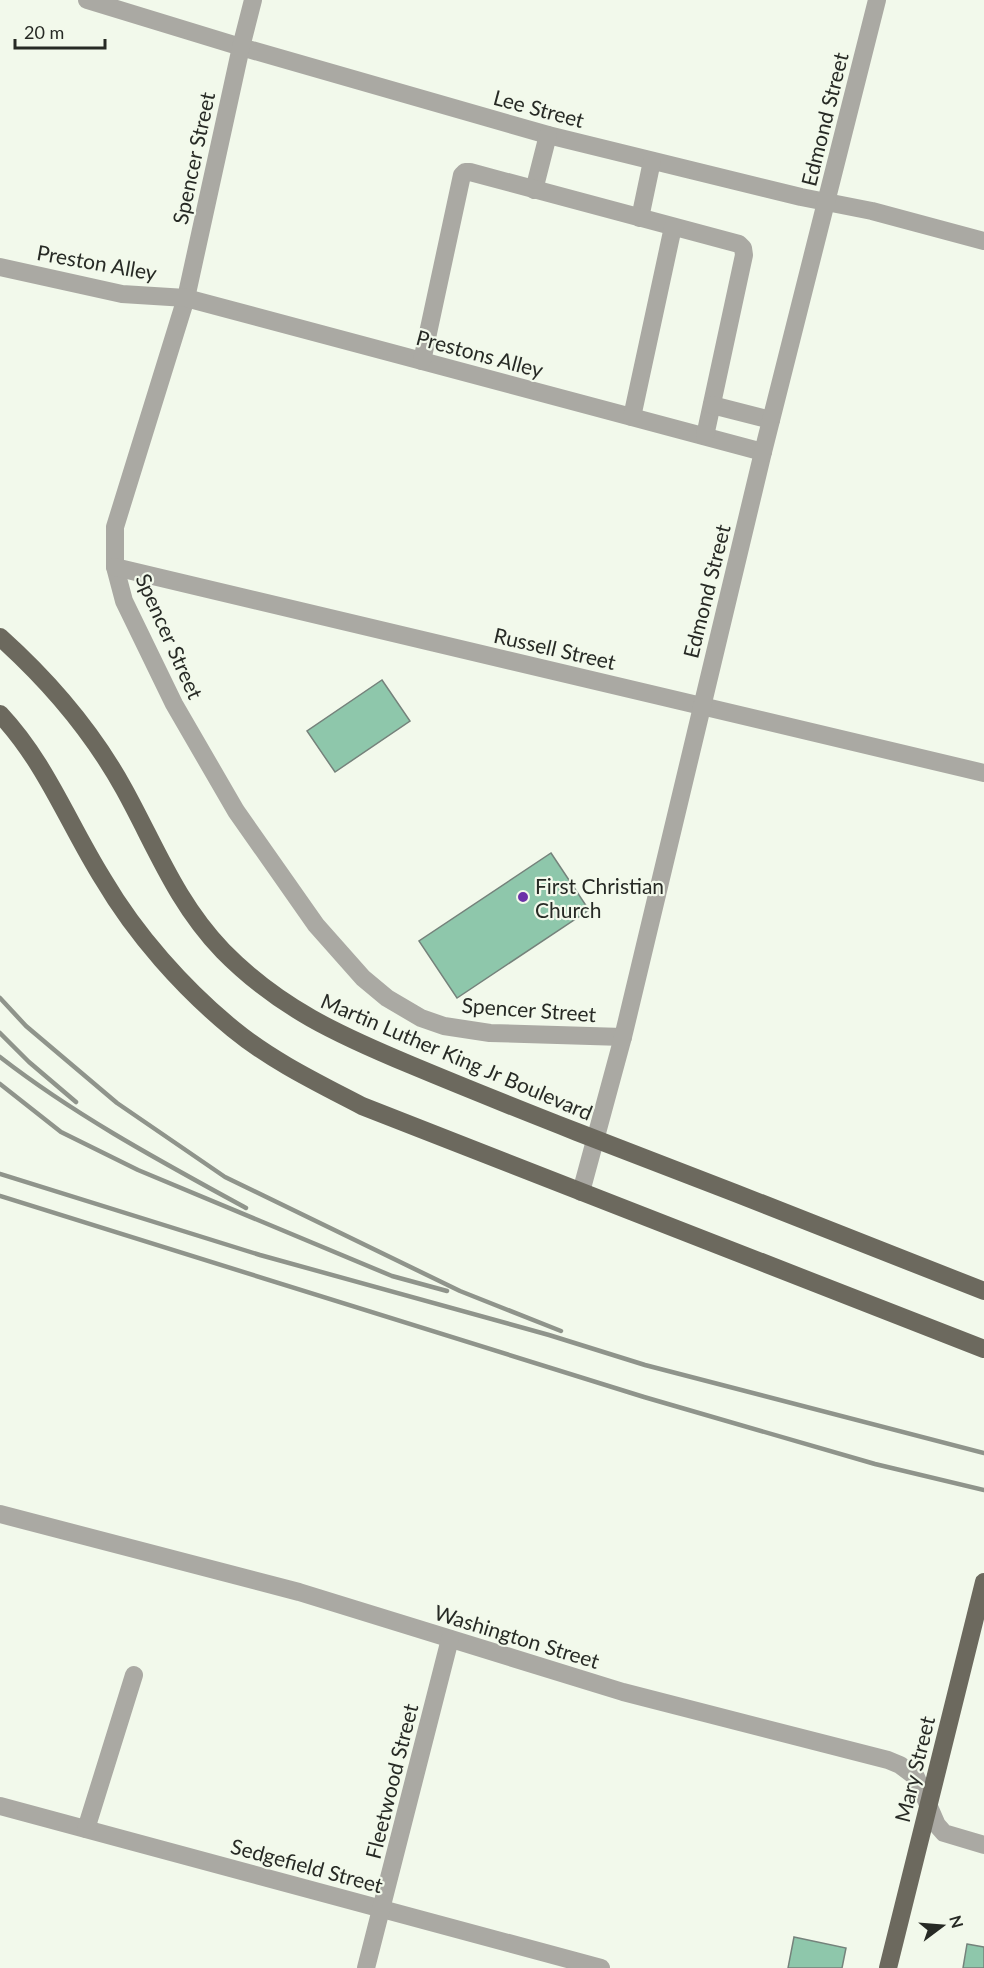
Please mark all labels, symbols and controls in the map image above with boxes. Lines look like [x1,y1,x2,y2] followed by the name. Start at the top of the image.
[15,12,105,50] scale bar
[24,21,64,43] text: 20 m
[795,49,853,188] street label: Edmond Street
[491,84,588,132] street label: Lee Street
[167,89,219,226] street label: Spencer Street
[35,239,159,285] street label: Preston Alley
[414,324,546,382] street label: Prestons Alley
[677,521,735,660] street label: Edmond Street
[131,569,209,703] street label: Spencer Street
[492,622,619,674] street label: Russell Street
[535,873,664,922] place label: First Christian Church
[516,890,530,904] marker: First Christian Church
[317,987,597,1125] street label: Martin Luther King Jr Boulevard
[461,992,597,1026] street label: Spencer Street
[431,1599,603,1673] street label: Washington Street
[360,1700,422,1861] street label: Fleetwood Street
[889,1713,939,1825] street label: Mary Street
[228,1833,386,1897] street label: Sedgefield Street
[912,1896,972,1956] north arrow
[946,1913,968,1930] text: N

